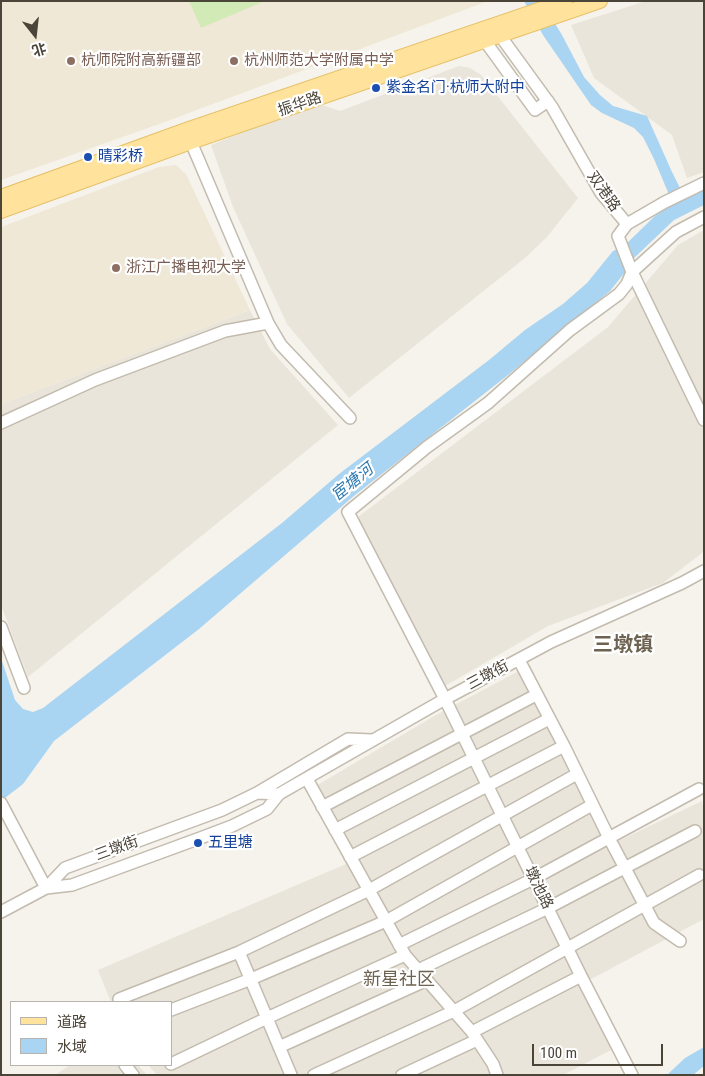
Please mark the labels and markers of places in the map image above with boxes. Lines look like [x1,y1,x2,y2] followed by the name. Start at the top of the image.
[81,52,201,70] place label: 杭师院附高新疆部
[244,52,394,70] place label: 杭州师范大学附属中学
[65,55,77,67] marker: 杭师院附高新疆部
[228,55,240,67] marker: 杭州师范大学附属中学
[386,79,525,97] place label: 紫金名门·杭师大附中
[370,82,382,94] marker: 紫金名门·杭师大附中
[98,148,143,166] place label: 晴彩桥
[82,151,94,163] marker: 晴彩桥
[126,259,246,277] place label: 浙江广播电视大学
[110,262,122,274] marker: 浙江广播电视大学
[208,834,253,852] place label: 五里塘
[192,837,204,849] marker: 五里塘

